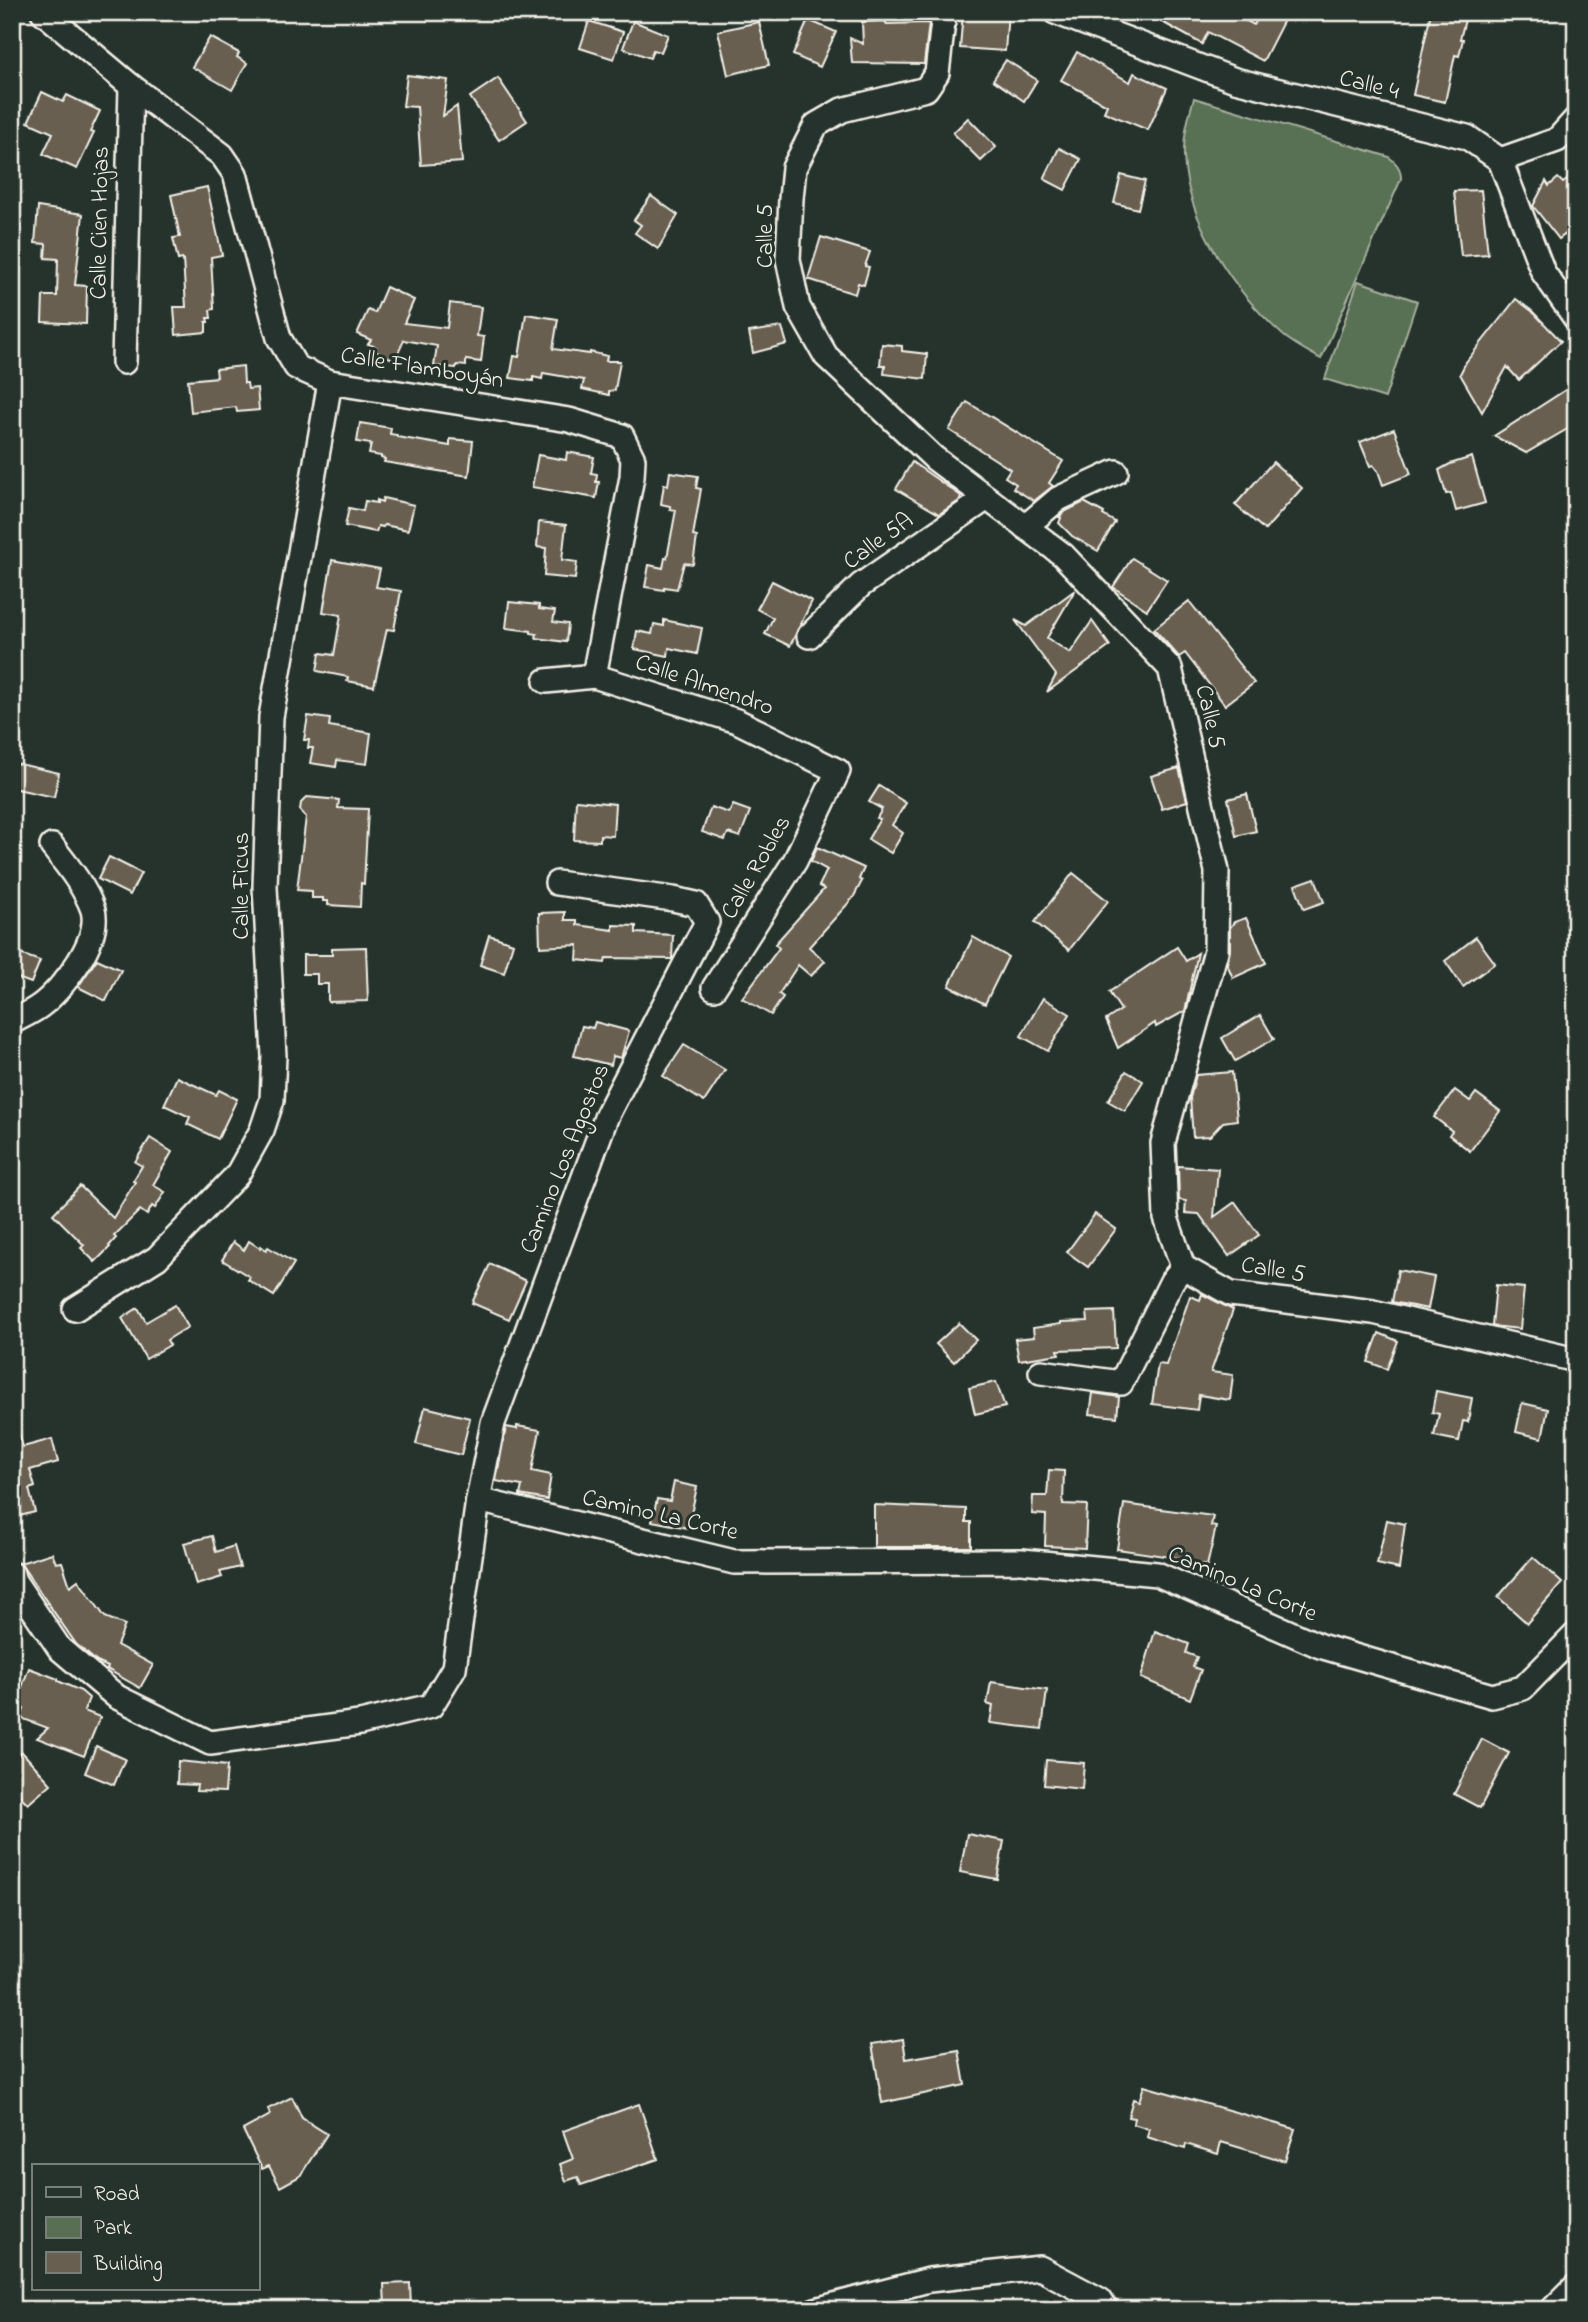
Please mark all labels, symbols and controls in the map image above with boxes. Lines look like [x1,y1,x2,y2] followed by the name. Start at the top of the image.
[1335,62,1403,110] street label: Calle 4
[82,146,120,300] street label: Calle Cien Hojas
[749,203,784,268] street label: Calle 5
[338,339,506,400] street label: Calle Flamboyán
[837,504,921,580] street label: Calle 5A
[630,646,778,726] street label: Calle Almendro
[1185,682,1233,753] street label: Calle 5
[713,809,801,927] street label: Calle Robles
[225,832,260,940] street label: Calle Ficus
[512,1059,620,1259] street label: Camino Los Agostos
[1238,1249,1308,1293] street label: Calle 5
[579,1481,742,1551] street label: Camino La Corte
[1162,1538,1322,1632] street label: Camino La Corte
[32,2164,259,2290] legend
[94,2180,140,2210] text: Road
[94,2214,133,2244] text: Park
[93,2250,163,2282] text: Building

